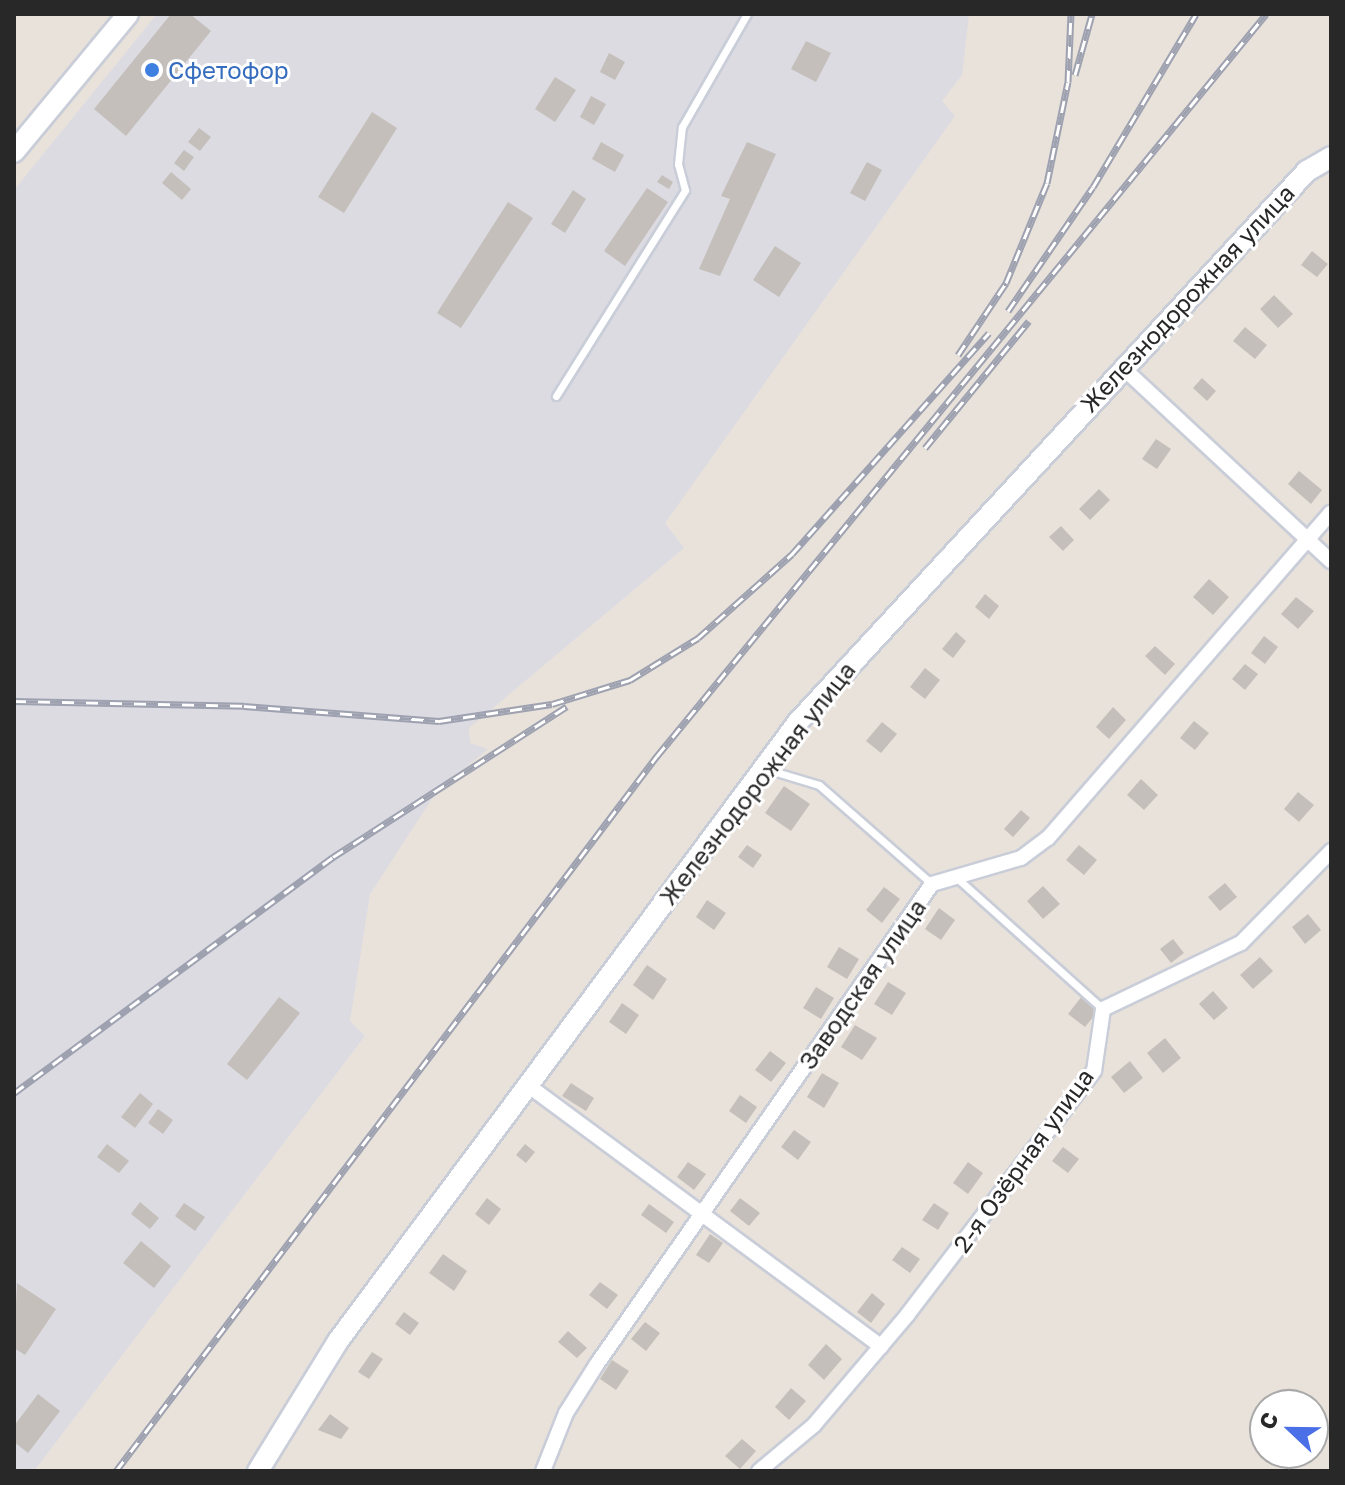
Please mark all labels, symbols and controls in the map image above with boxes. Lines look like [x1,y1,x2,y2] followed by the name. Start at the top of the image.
[168,56,289,84] place label: Сфетофор
[143,61,161,79] marker: Сфетофор
[1074,178,1300,418] street label: Железнодорожная улица
[653,656,861,910] street label: Железнодорожная улица
[792,893,932,1075] street label: Заводская улица
[947,1063,1099,1257] street label: 2-я Озёрная улица
[1249,1389,1329,1469] north arrow
[1253,1408,1284,1433] text: С

